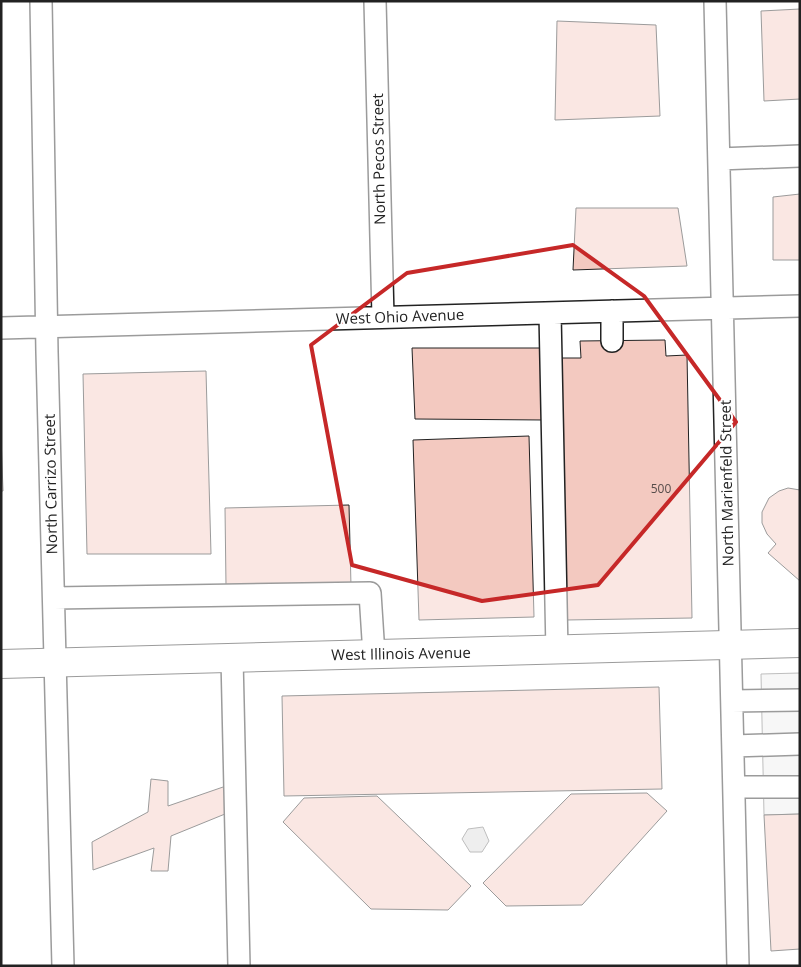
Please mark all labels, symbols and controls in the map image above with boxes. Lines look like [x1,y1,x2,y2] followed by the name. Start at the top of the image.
[367,93,389,225] street label: North Pecos Street
[335,304,465,328] street label: West Ohio Avenue
[715,400,737,566] street label: North Marienfeld Street
[39,414,61,554] street label: North Carrizo Street
[651,480,671,497] house number: 500
[331,642,471,664] street label: West Illinois Avenue

